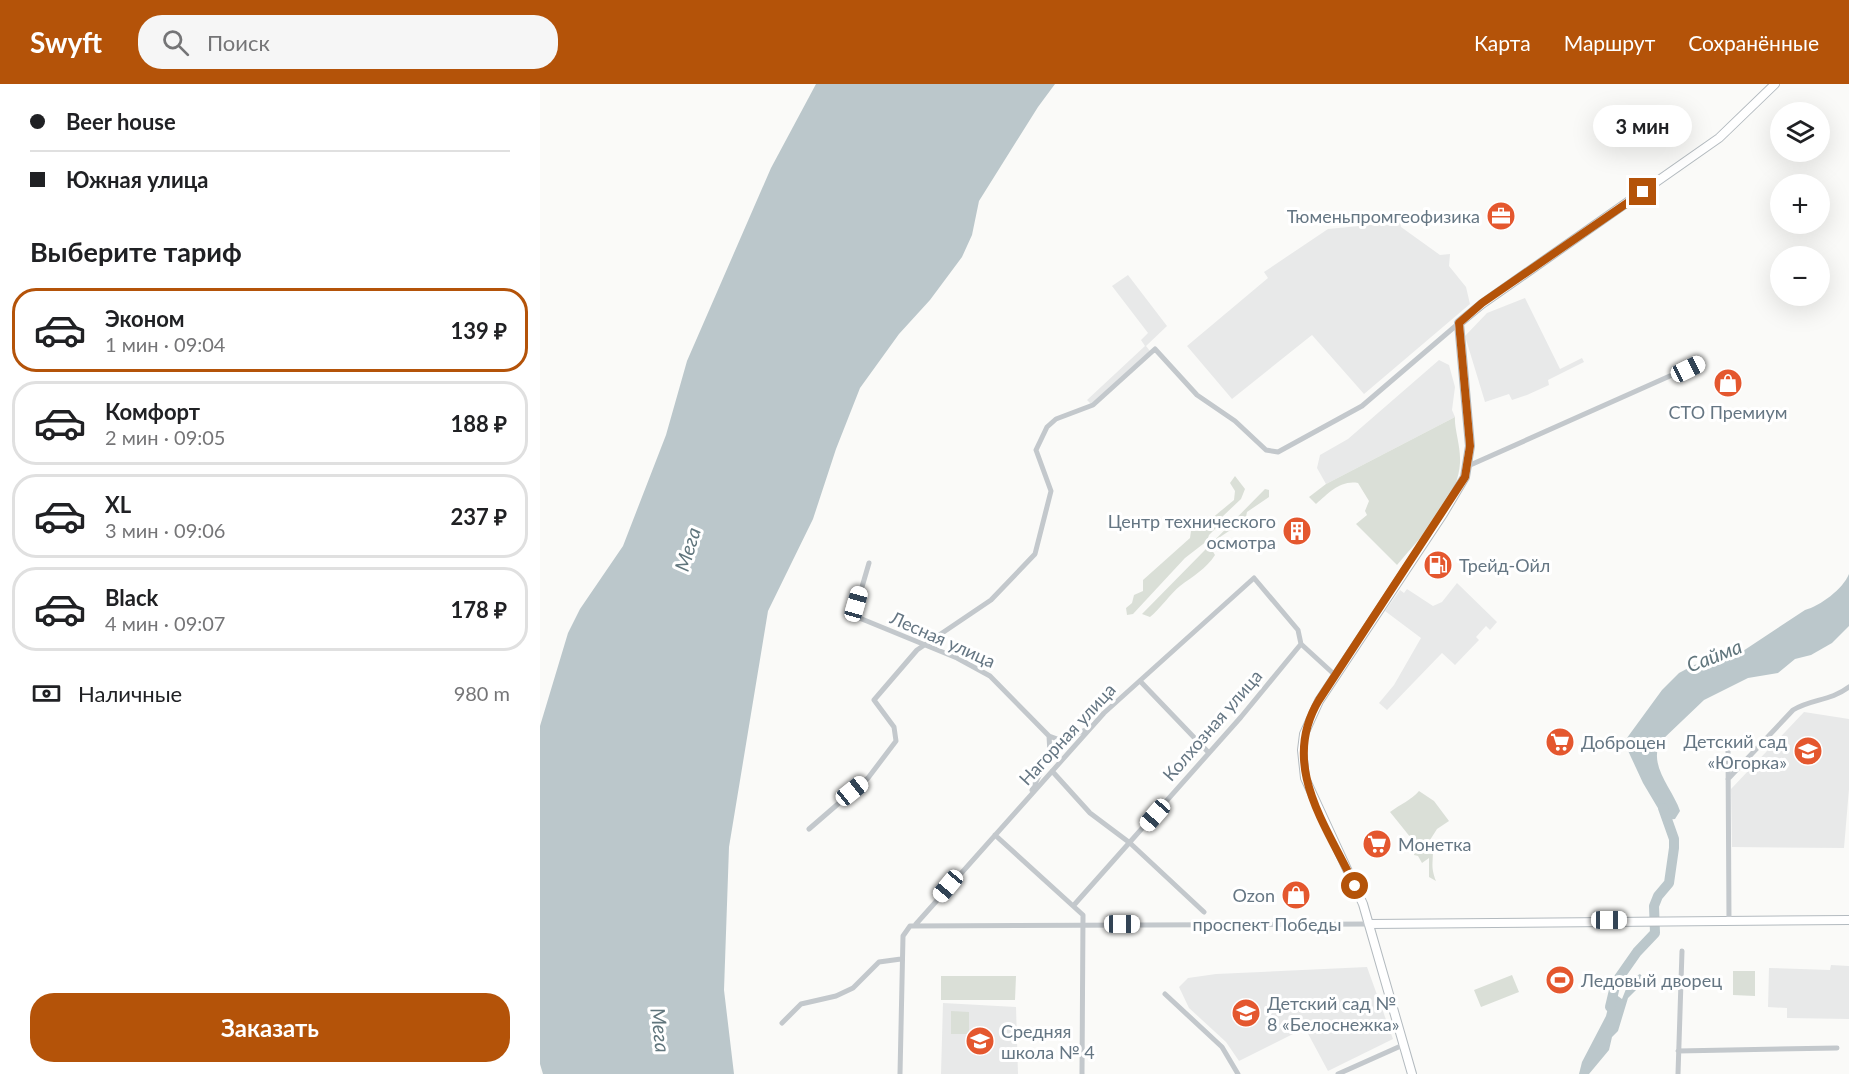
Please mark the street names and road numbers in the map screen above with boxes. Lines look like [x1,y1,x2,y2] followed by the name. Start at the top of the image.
[886,606,999,672] street label: Лесная улица
[1158,665,1266,785] street label: Колхозная улица
[1014,678,1120,790] street label: Нагорная улица
[1193,913,1341,935] street label: проспект Победы

